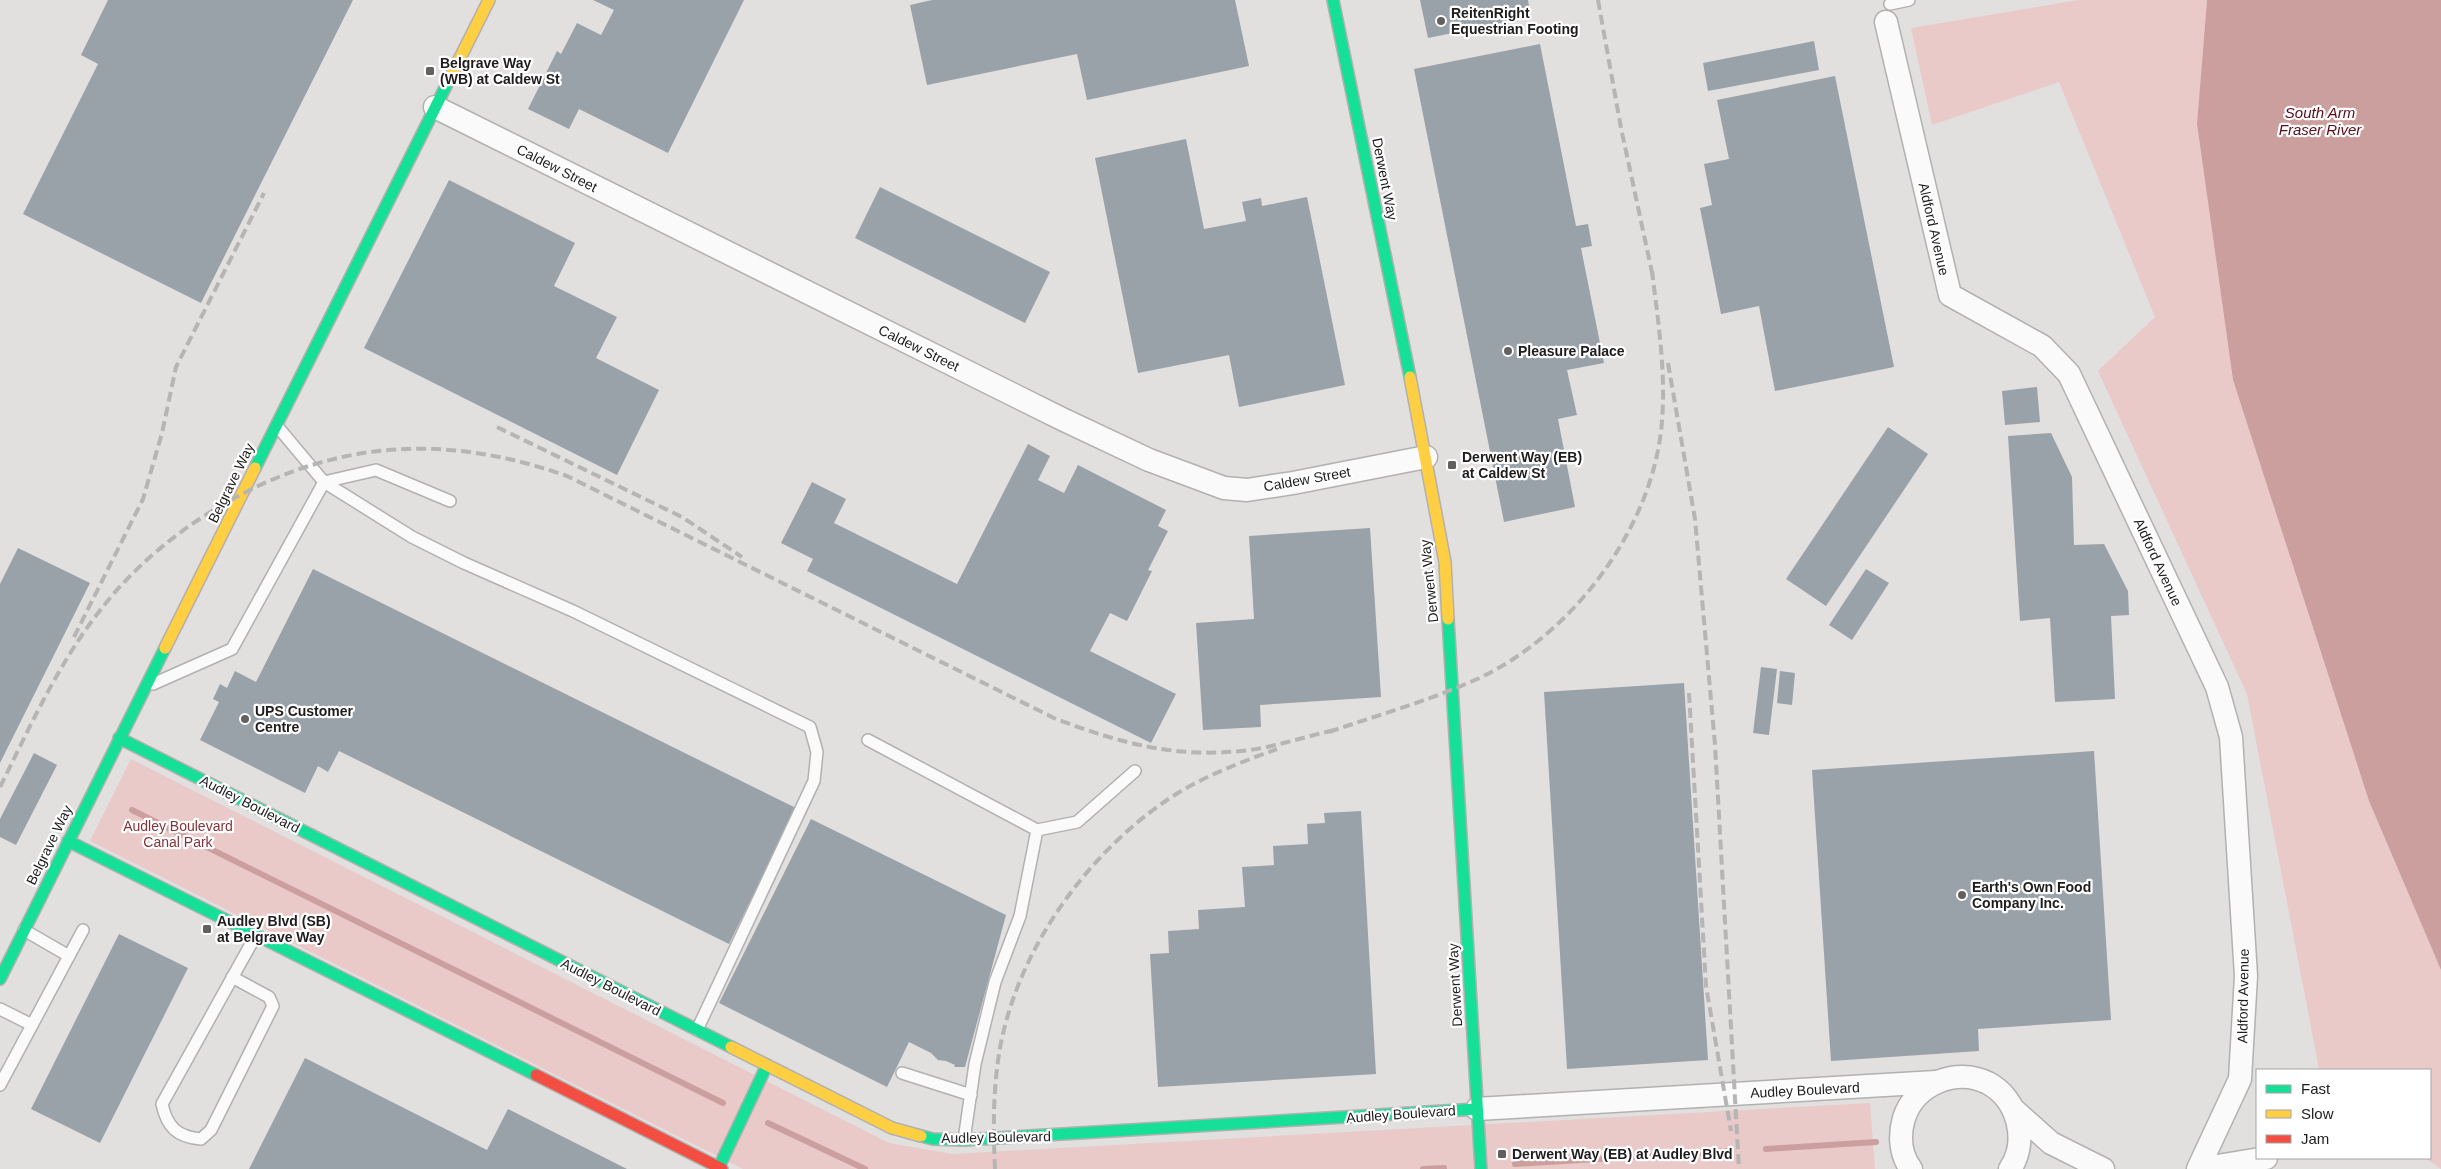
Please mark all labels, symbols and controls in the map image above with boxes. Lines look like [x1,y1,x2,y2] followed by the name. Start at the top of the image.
[1451,5,1579,37] place label: ReitenRight Equestrian Footing
[1435,15,1447,27] marker: ReitenRight Equestrian Footing
[440,55,560,87] place label: Belgrave Way (WB) at Caldew St
[424,65,436,77] marker: Belgrave Way (WB) at Caldew St
[2279,104,2362,138] water label: South Arm Fraser River
[1369,136,1401,222] street label: Derwent Way
[514,141,600,195] street label: Caldew Street
[1916,181,1952,277] street label: Aldford Avenue
[876,322,962,375] street label: Caldew Street
[1518,343,1625,359] place label: Pleasure Palace
[1502,345,1514,357] marker: Pleasure Palace
[205,441,257,525] street label: Belgrave Way
[1462,449,1582,481] place label: Derwent Way (EB) at Caldew St
[1446,459,1458,471] marker: Derwent Way (EB) at Caldew St
[1262,463,1352,495] street label: Caldew Street
[2131,516,2185,608] street label: Aldford Avenue
[1417,539,1441,623] street label: Derwent Way
[255,703,354,735] place label: UPS Customer Centre
[239,713,251,725] marker: UPS Customer Centre
[197,772,303,836] street label: Audley Boulevard
[23,803,75,887] street label: Belgrave Way
[123,818,233,850] park label: Audley Boulevard Canal Park
[1972,879,2091,911] place label: Earth's Own Food Company Inc.
[1956,889,1968,901] marker: Earth's Own Food Company Inc.
[217,913,331,945] place label: Audley Blvd (SB) at Belgrave Way
[201,923,213,935] marker: Audley Blvd (SB) at Belgrave Way
[1445,943,1465,1027] street label: Derwent Way
[2234,948,2252,1043] street label: Aldford Avenue
[558,955,664,1019] street label: Audley Boulevard
[2256,1069,2431,1159] legend
[1750,1079,1860,1101] street label: Audley Boulevard
[2301,1080,2331,1097] text: Fast
[1346,1102,1456,1126] street label: Audley Boulevard
[2301,1105,2334,1122] text: Slow
[941,1128,1051,1146] street label: Audley Boulevard
[2301,1130,2329,1147] text: Jam
[1512,1146,1733,1162] place label: Derwent Way (EB) at Audley Blvd
[1496,1148,1508,1160] marker: Derwent Way (EB) at Audley Blvd

